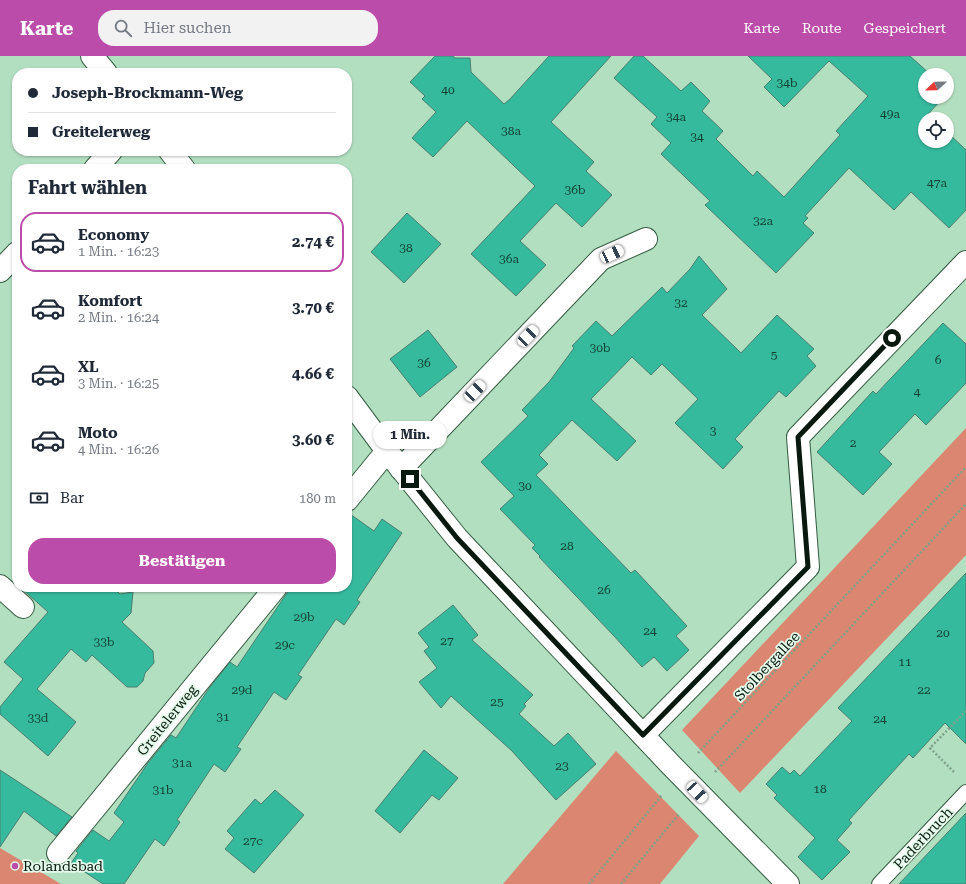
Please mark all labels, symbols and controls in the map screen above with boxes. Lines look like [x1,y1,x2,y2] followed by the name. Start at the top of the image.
[98,10,378,46] search box
[20,17,74,40] text: Karte
[112,17,134,39] icon: search
[144,19,231,37] text: Hier suchen
[744,20,780,36] text: Karte
[802,20,842,36] text: Route
[864,20,946,36] text: Gespeichert
[918,68,954,104] north arrow
[918,68,954,148] map controls
[776,76,798,90] house number: 34b
[441,83,455,97] house number: 40
[52,84,243,102] text: Joseph-Brockmann-Weg
[880,107,900,121] house number: 49a
[666,110,686,124] house number: 34a
[918,112,954,148] button: locate
[52,123,150,141] text: Greitelerweg
[501,124,521,138] house number: 38a
[690,130,704,144] house number: 34
[927,176,947,190] house number: 47a
[28,177,147,198] text: Fahrt wählen
[564,183,586,197] house number: 36b
[753,214,773,228] house number: 32a
[30,224,66,260] icon: car
[78,226,149,244] text: Economy
[292,233,334,251] text: 2.74 €
[399,241,413,255] house number: 38
[599,243,625,265] car
[78,244,159,259] text: 1 Min. · 16:23
[499,252,519,266] house number: 36a
[30,290,66,326] icon: car
[78,292,142,310] text: Komfort
[674,296,688,310] house number: 32
[292,299,334,317] text: 3.70 €
[78,310,159,325] text: 2 Min. · 16:24
[515,323,541,349] car
[883,329,901,347] route start
[589,341,611,355] house number: 30b
[771,348,778,362] house number: 5
[935,353,942,367] house number: 6
[30,356,66,392] icon: car
[417,356,431,370] house number: 36
[78,358,99,376] text: XL
[292,365,334,383] text: 4.66 €
[78,376,159,391] text: 3 Min. · 16:25
[462,378,488,404] car
[914,385,921,399] house number: 4
[373,421,447,449] callout: 1 Min.
[30,422,66,458] icon: car
[78,424,118,442] text: Moto
[710,424,717,438] house number: 3
[390,427,430,442] text: 1 Min.
[292,431,334,449] text: 3.60 €
[850,436,857,450] house number: 2
[78,442,159,457] text: 4 Min. · 16:26
[401,470,419,488] route end
[518,479,532,493] house number: 30
[28,487,50,509] icon: cash
[60,489,84,507] text: Bar
[299,491,336,506] text: 180 m
[28,538,336,584] button: Bestätigen
[560,539,574,553] house number: 28
[597,583,611,597] house number: 26
[293,610,315,624] house number: 29b
[643,624,657,638] house number: 24
[936,626,950,640] house number: 20
[731,628,803,704] street label: Stolbergallee
[440,634,454,648] house number: 27
[93,635,115,649] house number: 33b
[275,638,295,652] house number: 29c
[898,655,912,669] house number: 11
[134,681,200,759] street label: Greitelerweg
[231,683,253,697] house number: 29d
[917,683,931,697] house number: 22
[490,695,504,709] house number: 25
[216,710,230,724] house number: 31
[27,711,49,725] house number: 33d
[873,712,887,726] house number: 24
[172,756,192,770] house number: 31a
[555,759,569,773] house number: 23
[684,779,710,805] car
[813,782,827,796] house number: 18
[152,783,174,797] house number: 31b
[890,804,956,872] street label: Paderbruch
[243,834,263,848] house number: 27c
[23,858,103,874] place label: Rolandsbad
[10,861,20,871] marker: Rolandsbad

